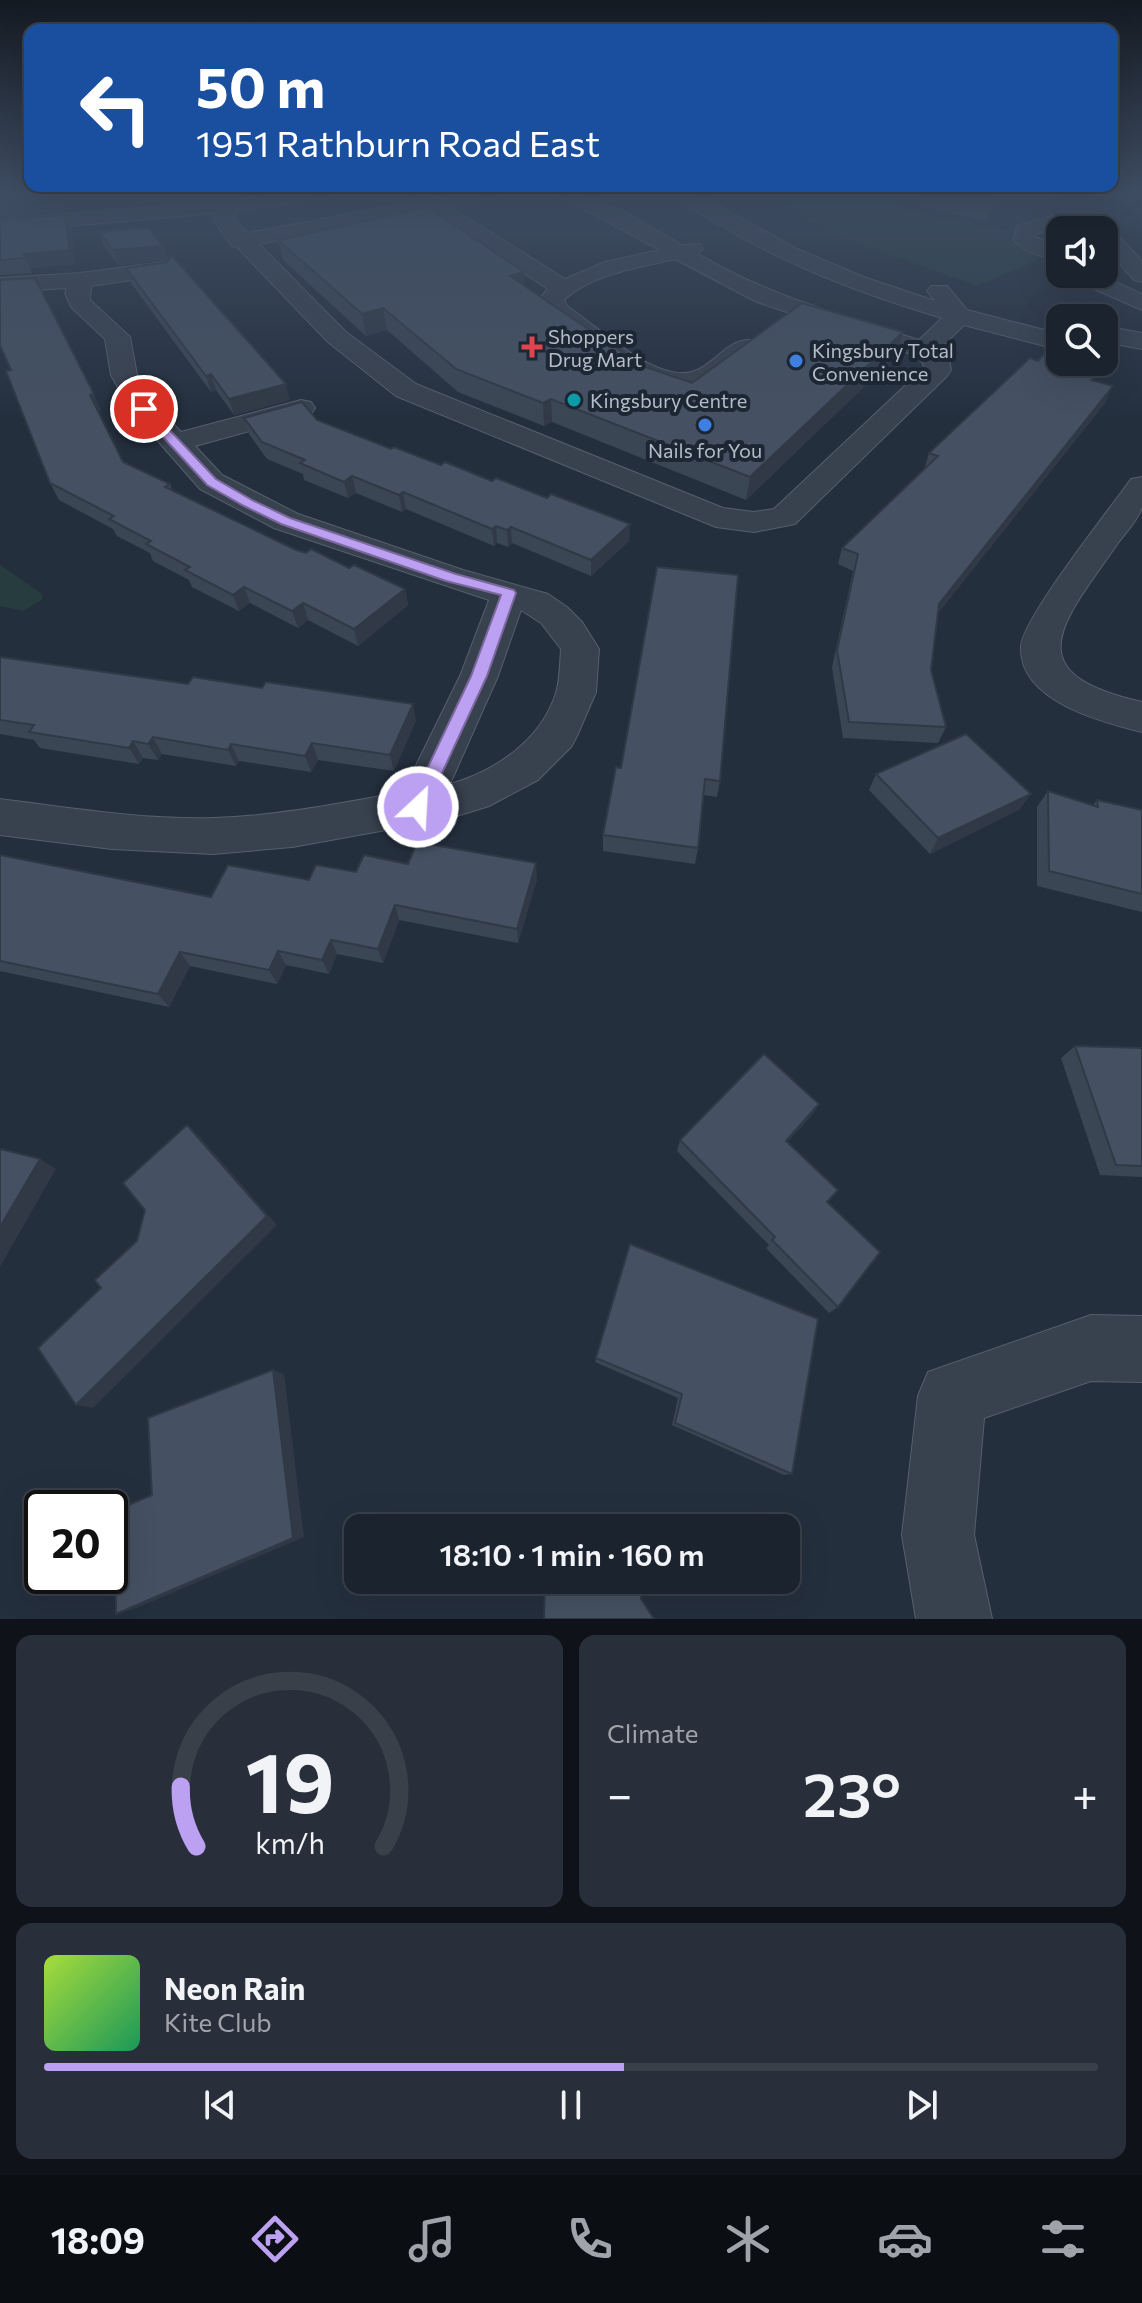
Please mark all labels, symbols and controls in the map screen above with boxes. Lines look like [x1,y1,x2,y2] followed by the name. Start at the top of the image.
[196,51,325,120] text: 50 m
[64,56,168,160] icon: left
[196,120,600,164] text: 1951 Rathburn Road East
[1046,216,1118,376] map controls
[1046,216,1118,288] button: sound
[1046,304,1118,376] button: search
[548,324,642,371] place label: Shoppers Drug Mart
[523,338,541,356] marker: Shoppers Drug Mart
[812,338,954,385] place label: Kingsbury Total Convenience
[787,352,805,370] marker: Kingsbury Total Convenience
[110,375,178,443] pin
[122,387,166,431] icon: arrive
[590,388,747,412] place label: Kingsbury Centre
[565,391,583,409] marker: Kingsbury Centre
[696,416,714,434] marker: Nails for You
[648,438,762,462] place label: Nails for You
[376,765,460,849] position arrow
[24,1490,128,1594] speed limit sign: 20
[440,1535,704,1572] text: 18:10 · 1 min · 160 m
[607,1717,699,1748] text: Climate
[245,1728,334,1830] text: 19
[803,1756,901,1829] text: 23°
[607,1766,632,1820] text: −
[1072,1766,1098,1820] text: +
[255,1825,324,1860] text: km/h
[164,1969,305,2006] text: Neon Rain
[164,2006,272,2037] text: Kite Club
[198,2083,242,2127] icon: previous
[549,2083,593,2127] icon: pause
[900,2083,944,2127] icon: next
[247,2211,303,2267] icon: directions
[404,2211,460,2267] icon: music
[562,2211,618,2267] icon: phone
[720,2211,776,2267] icon: climate
[877,2211,933,2267] icon: car
[1035,2211,1091,2267] icon: filters
[51,2217,145,2261] text: 18:09

